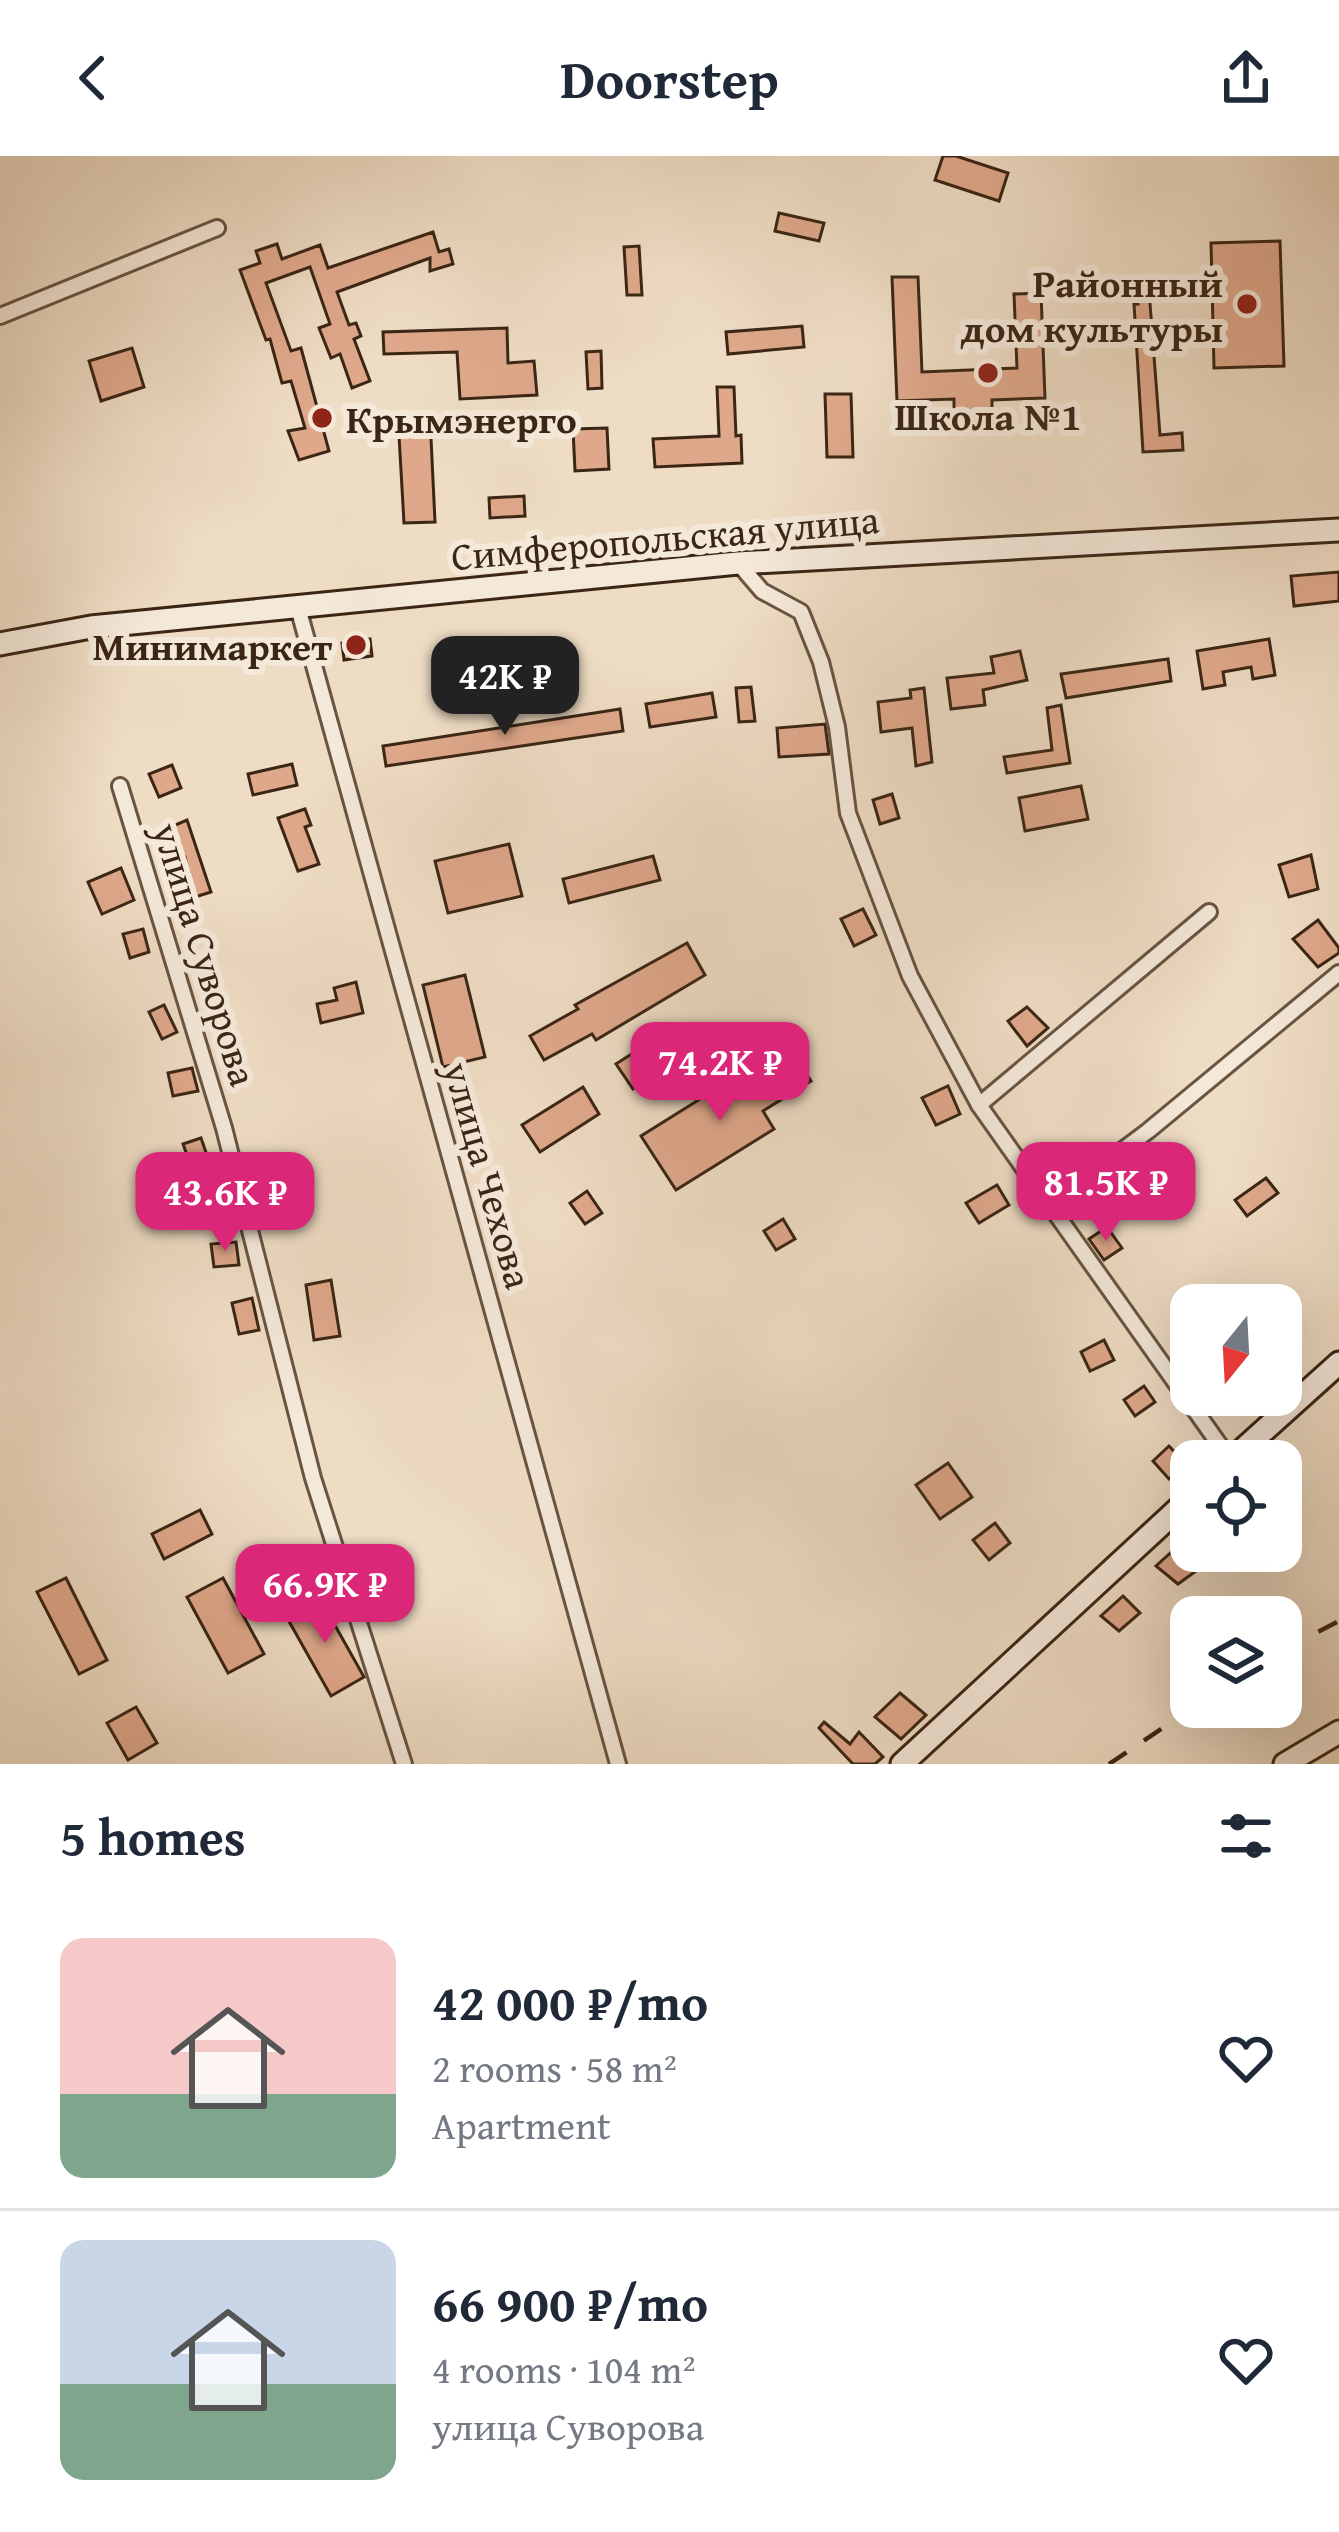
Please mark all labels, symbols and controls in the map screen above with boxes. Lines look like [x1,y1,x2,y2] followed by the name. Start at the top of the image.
[560,39,779,118] text: Doorstep
[60,45,126,111] icon: back
[1213,45,1279,111] icon: share
[961,254,1223,356] place label: Районный дом культуры
[1234,291,1260,317] marker: Районный дом культуры
[975,360,1001,386] marker: Школа №1
[895,387,1081,444] place label: Школа №1
[346,390,577,447] place label: Крымэнерго
[309,405,335,431] marker: Крымэнерго
[449,490,882,584] street label: Симферопольская улица
[92,617,332,674] place label: Минимаркет
[343,632,369,658] marker: Минимаркет
[421,636,589,738] pin: 42K ₽
[458,646,552,703] text: 42K ₽
[139,814,273,1093] street label: улица Суворова
[609,1022,831,1124] pin: 74.2K ₽
[657,1032,783,1089] text: 74.2K ₽
[429,1054,549,1295] street label: улица Чехова
[995,1142,1217,1244] pin: 81.5K ₽
[114,1152,336,1254] pin: 43.6K ₽
[1043,1152,1169,1209] text: 81.5K ₽
[162,1162,288,1219] text: 43.6K ₽
[1170,1284,1302,1416] north arrow
[1170,1284,1302,1728] map controls
[1170,1440,1302,1572] button: locate
[214,1544,436,1646] pin: 66.9K ₽
[262,1554,388,1611] text: 66.9K ₽
[1170,1596,1302,1728] button: layers
[60,1799,246,1874] text: 5 homes
[1213,1803,1279,1869] icon: filters
[432,1964,708,2039] text: 42 000 ₽/mo
[156,1986,300,2130] icon: home
[1213,2025,1279,2091] icon: heart
[432,2039,677,2096] text: 2 rooms · 58 m²
[432,2096,611,2153] text: Apartment
[432,2265,708,2340] text: 66 900 ₽/mo
[156,2288,300,2432] icon: home
[1213,2327,1279,2393] icon: heart
[432,2340,696,2397] text: 4 rooms · 104 m²
[432,2397,704,2454] text: улица Суворова

